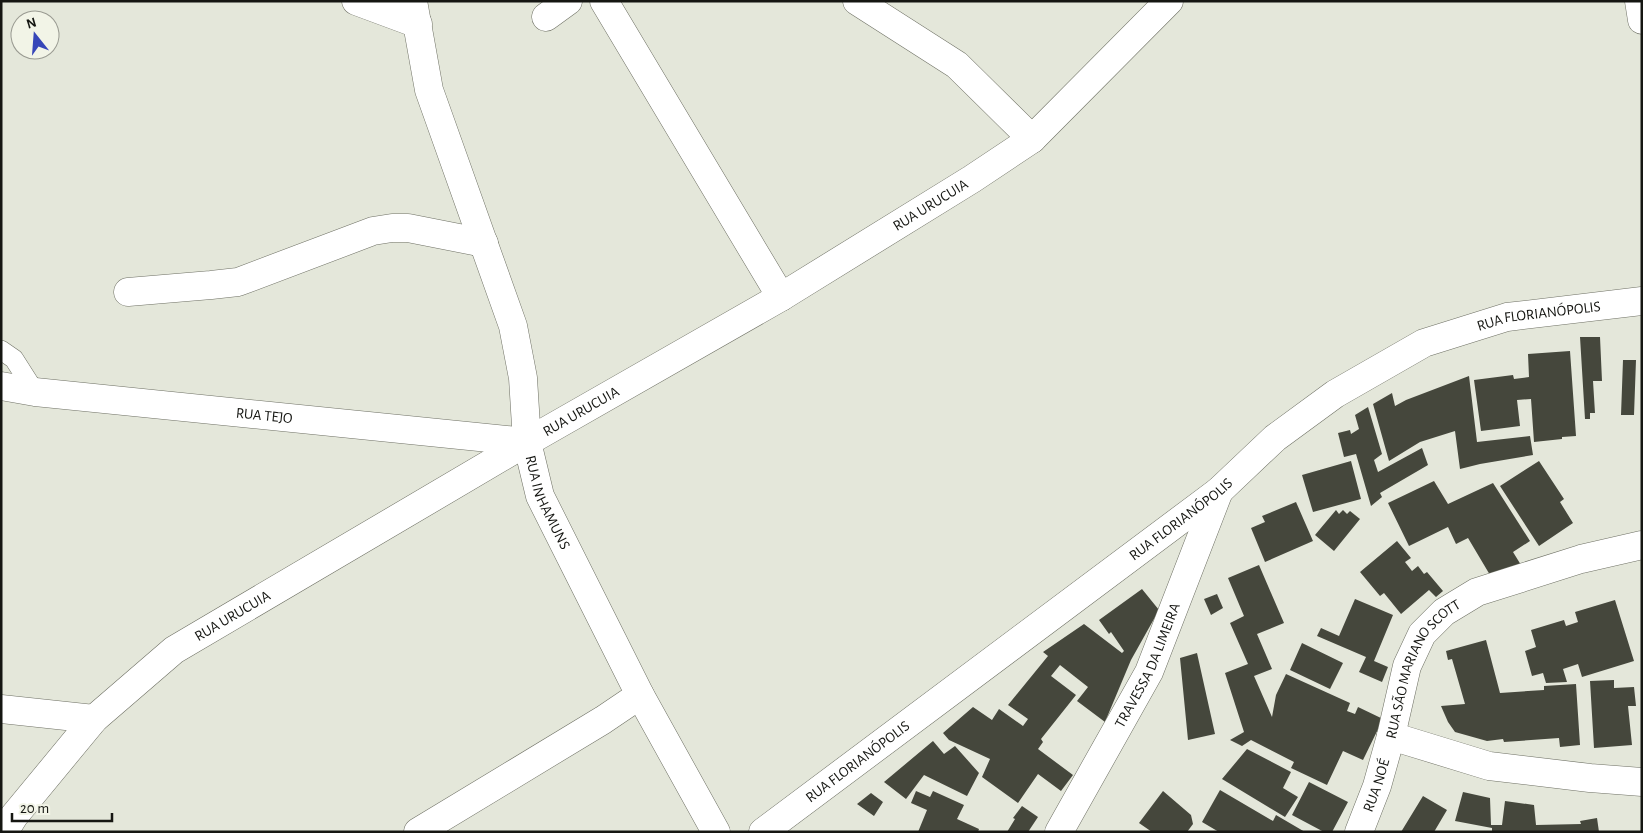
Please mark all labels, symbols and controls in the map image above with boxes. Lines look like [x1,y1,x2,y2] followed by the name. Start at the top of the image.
[10,10,60,60] north arrow
[25,15,38,32] text: N
[890,176,971,234] street label: RUA URUCUIA
[1475,299,1602,334] street label: RUA FLORIANÓPOLIS
[540,384,622,439] street label: RUA URUCUIA
[235,405,293,426] street label: RUA TEJO
[522,454,573,552] street label: RUA INHAMUNS
[1127,475,1236,563] street label: RUA FLORIANÓPOLIS
[192,588,273,644] street label: RUA URUCUIA
[1384,597,1464,740] street label: RUA SÃO MARIANO SCOTT
[1112,601,1183,731] street label: TRAVESSA DA LIMEIRA
[803,718,912,805] street label: RUA FLORIANÓPOLIS
[1361,756,1392,814] street label: RUA NOÉ
[12,790,112,822] scale bar
[20,801,49,816] text: 20 m

